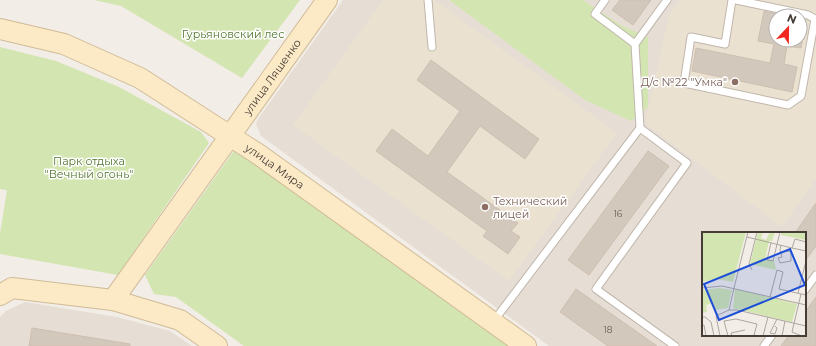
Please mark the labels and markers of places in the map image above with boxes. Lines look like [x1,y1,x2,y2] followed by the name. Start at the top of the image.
[641,75,727,89] place label: Д/с №22 "Умка"
[730,77,740,87] marker: Д/с №22 "Умка"
[493,194,567,221] place label: Технический лицей
[480,202,490,212] marker: Технический лицей

